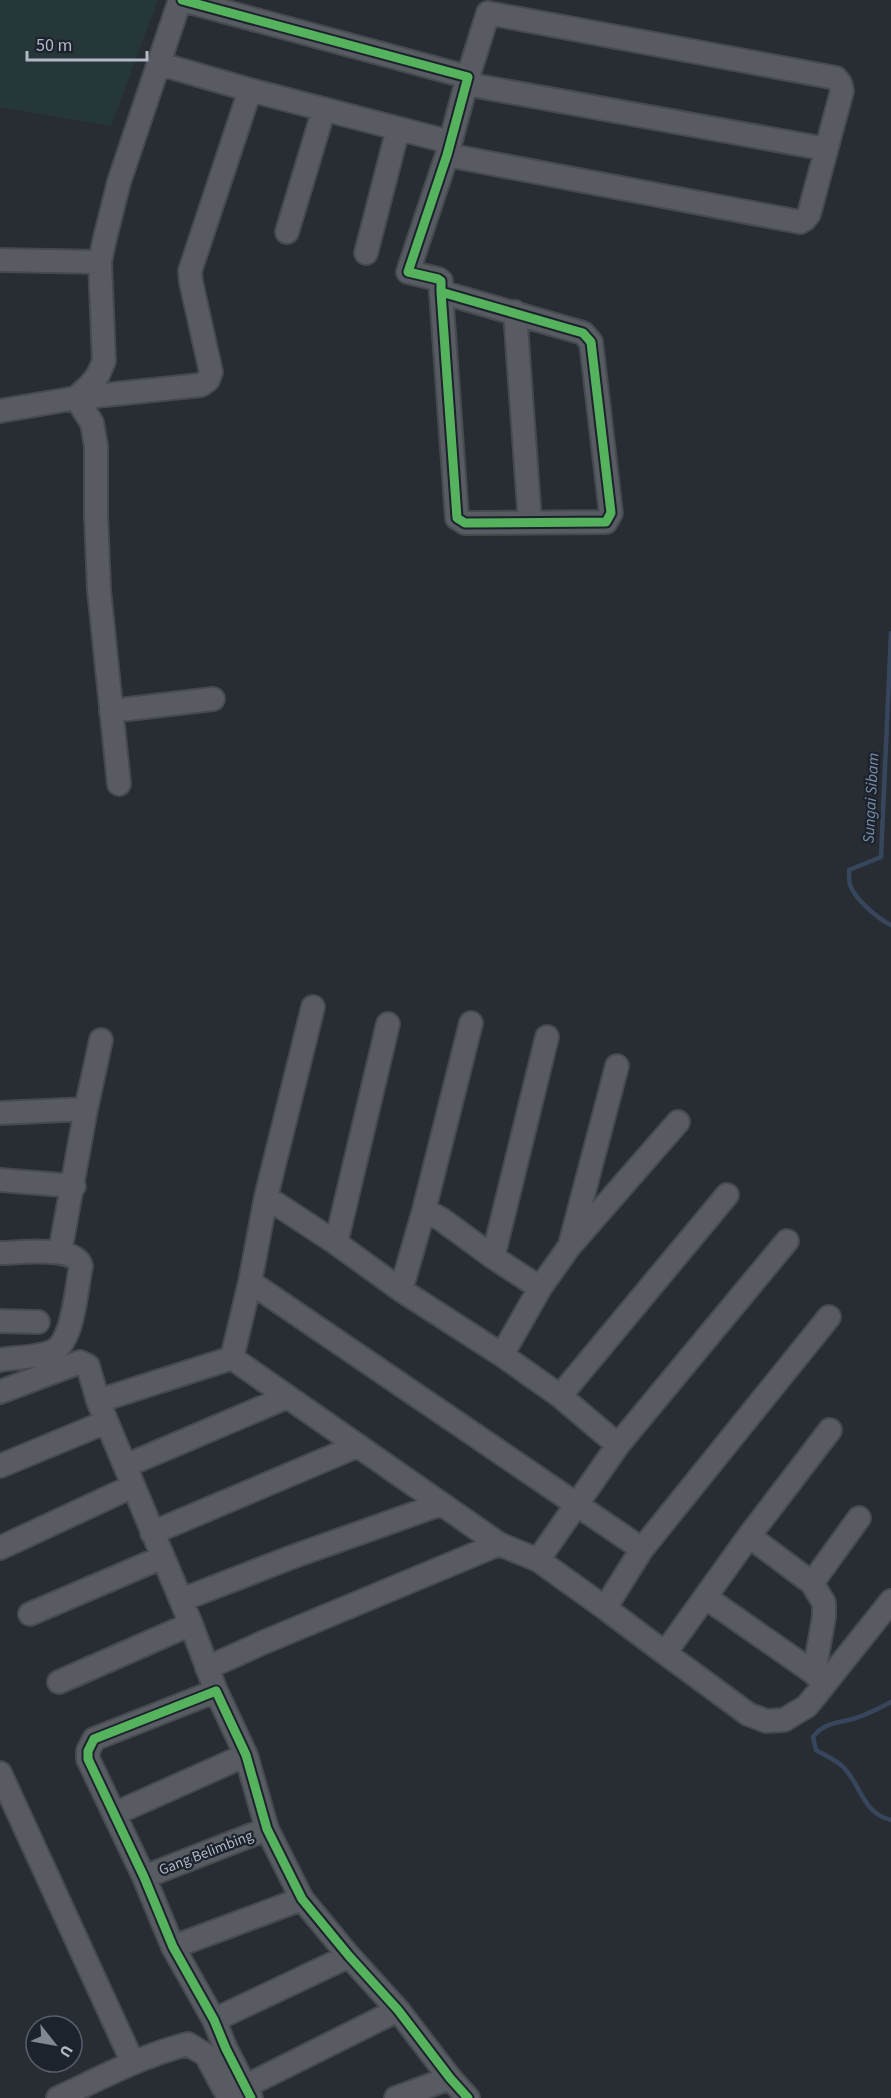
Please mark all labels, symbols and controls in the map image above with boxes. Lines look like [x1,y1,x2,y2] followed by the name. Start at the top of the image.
[27,24,147,62] scale bar
[36,33,72,58] text: 50 m
[858,752,884,844] water label: Sungai Sibam
[156,1825,257,1881] street label: Gang Belimbing
[24,2014,84,2074] north arrow
[54,2041,78,2061] text: U

